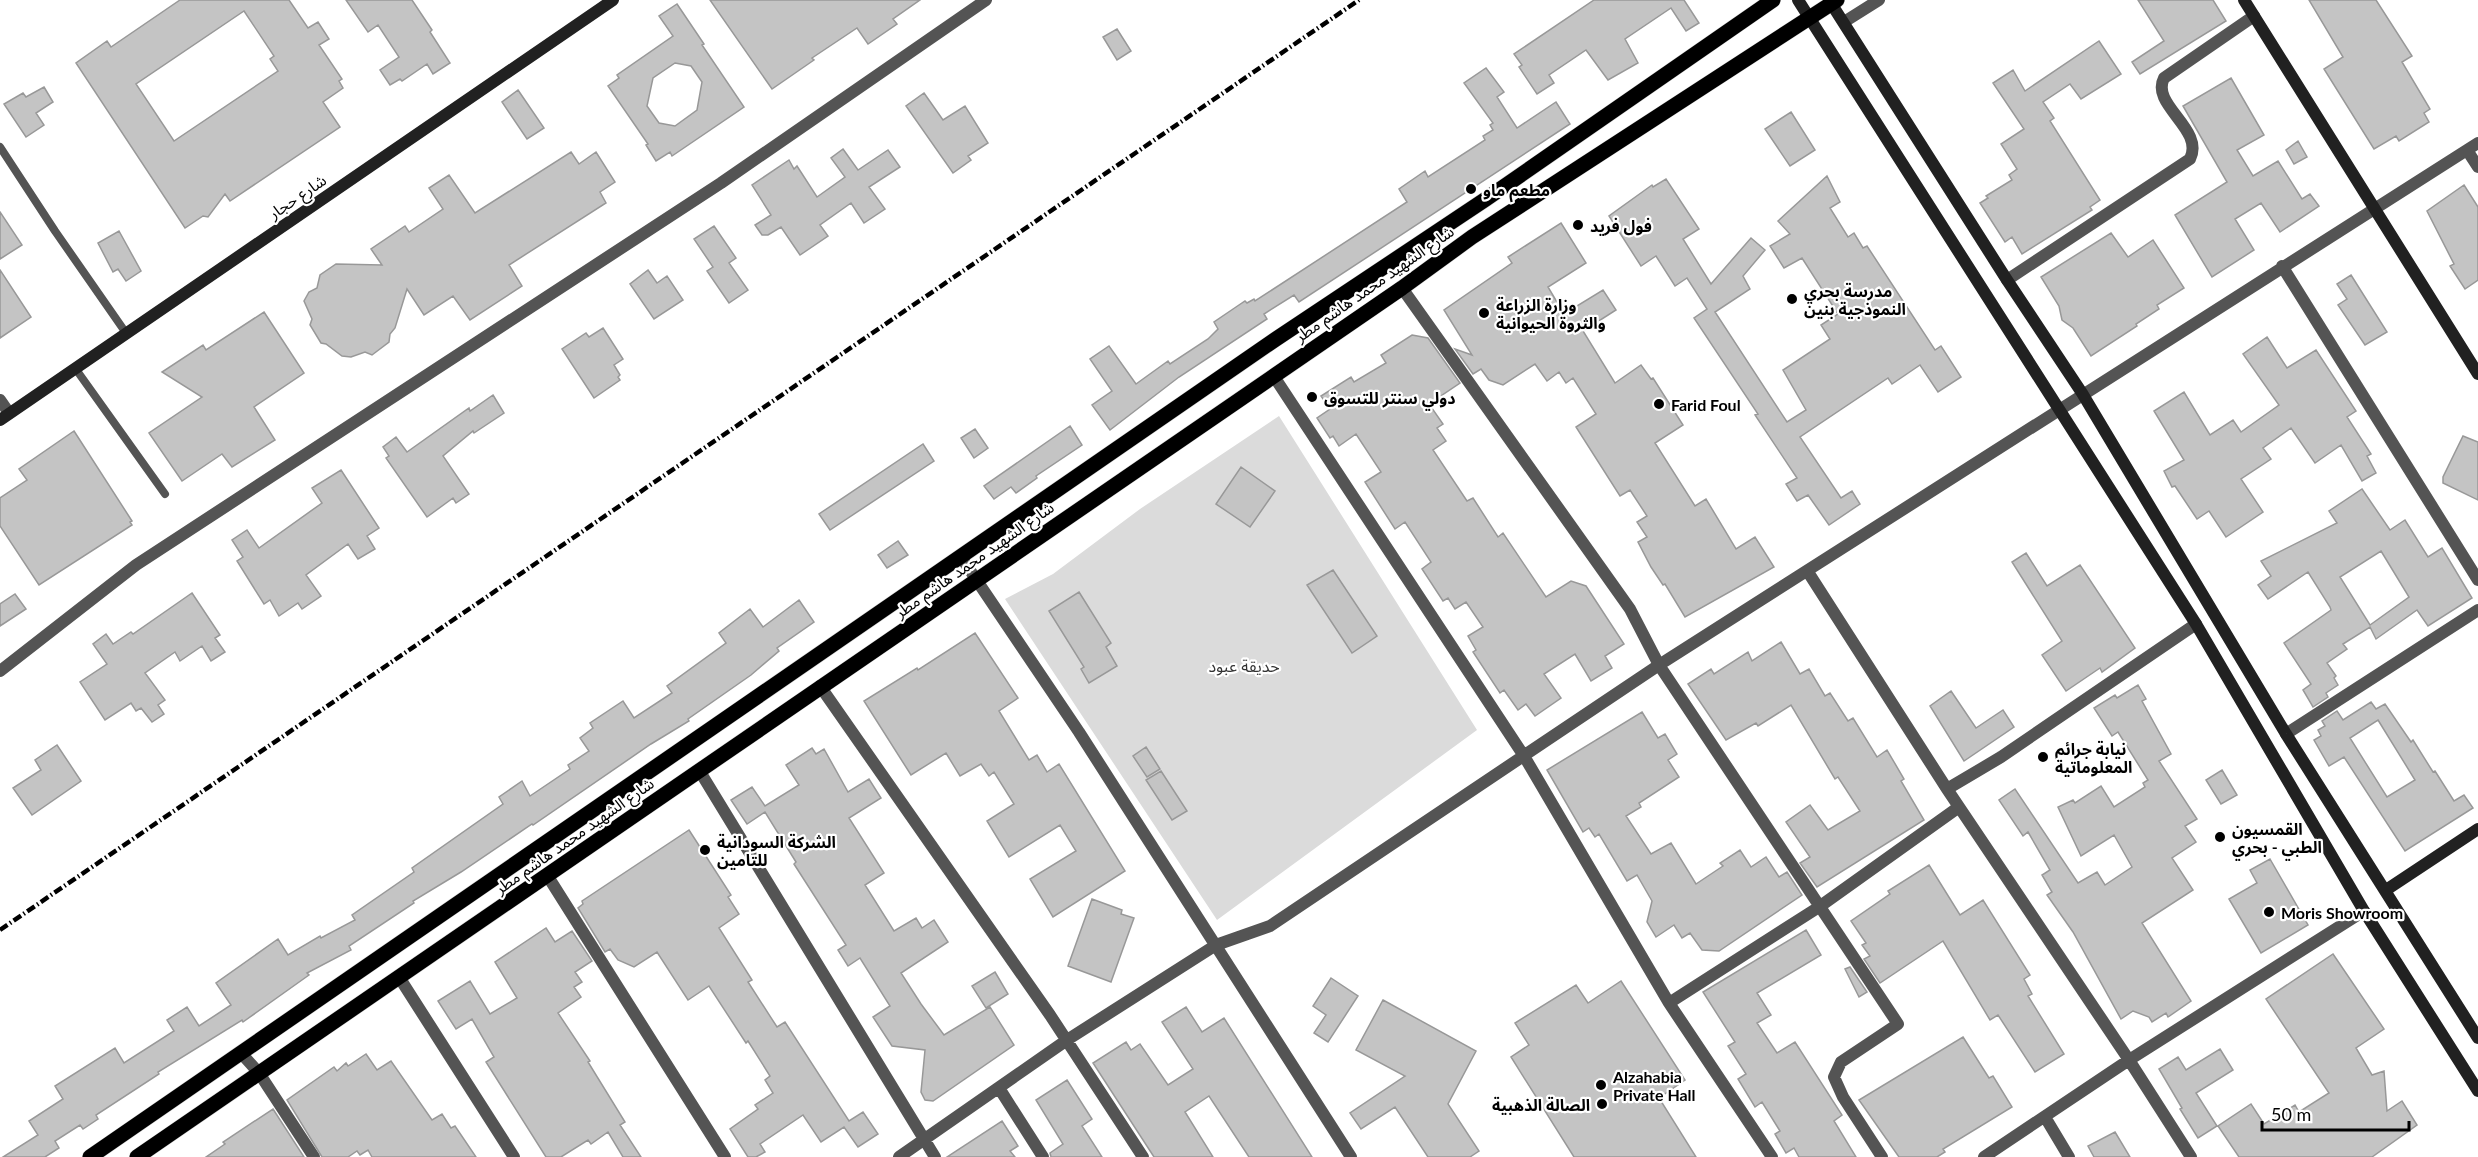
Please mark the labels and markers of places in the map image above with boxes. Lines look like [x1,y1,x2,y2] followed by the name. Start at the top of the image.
[1483,180,1550,203] place label: مطعم ماو
[1464,182,1478,196] marker: مطعم ماو
[1590,216,1652,236] place label: فول فريد
[1571,218,1585,232] marker: فول فريد
[1804,281,1906,319] place label: مدرسة بحري النموذجية بنين
[1785,292,1799,306] marker: مدرسة بحري النموذجية بنين
[1496,295,1606,333] place label: وزارة الزراعة والثروة الحيوانية
[1477,306,1491,320] marker: وزارة الزراعة والثروة الحيوانية
[1324,388,1455,411] place label: دولي سنتر للتسوق
[1305,390,1319,404] marker: دولي سنتر للتسوق
[1671,395,1741,414] place label: Farid Foul
[1652,397,1666,411] marker: Farid Foul
[2055,739,2132,777] place label: نيابة جرائم المعلوماتية
[2036,750,2050,764] marker: نيابة جرائم المعلوماتية
[2232,819,2322,860] place label: القمسيون الطبي - بحري
[2213,830,2227,844] marker: القمسيون الطبي - بحري
[717,832,836,870] place label: الشركة السودانية للتامين
[698,843,712,857] marker: الشركة السودانية للتامين
[2281,903,2403,922] place label: Moris Showroom
[2262,905,2276,919] marker: Moris Showroom
[1612,1067,1696,1104] place label: Alzahabia Private Hall
[1594,1078,1608,1092] marker: Alzahabia Private Hall
[1492,1095,1590,1115] place label: الصالة الذهبية
[1595,1097,1609,1111] marker: الصالة الذهبية

